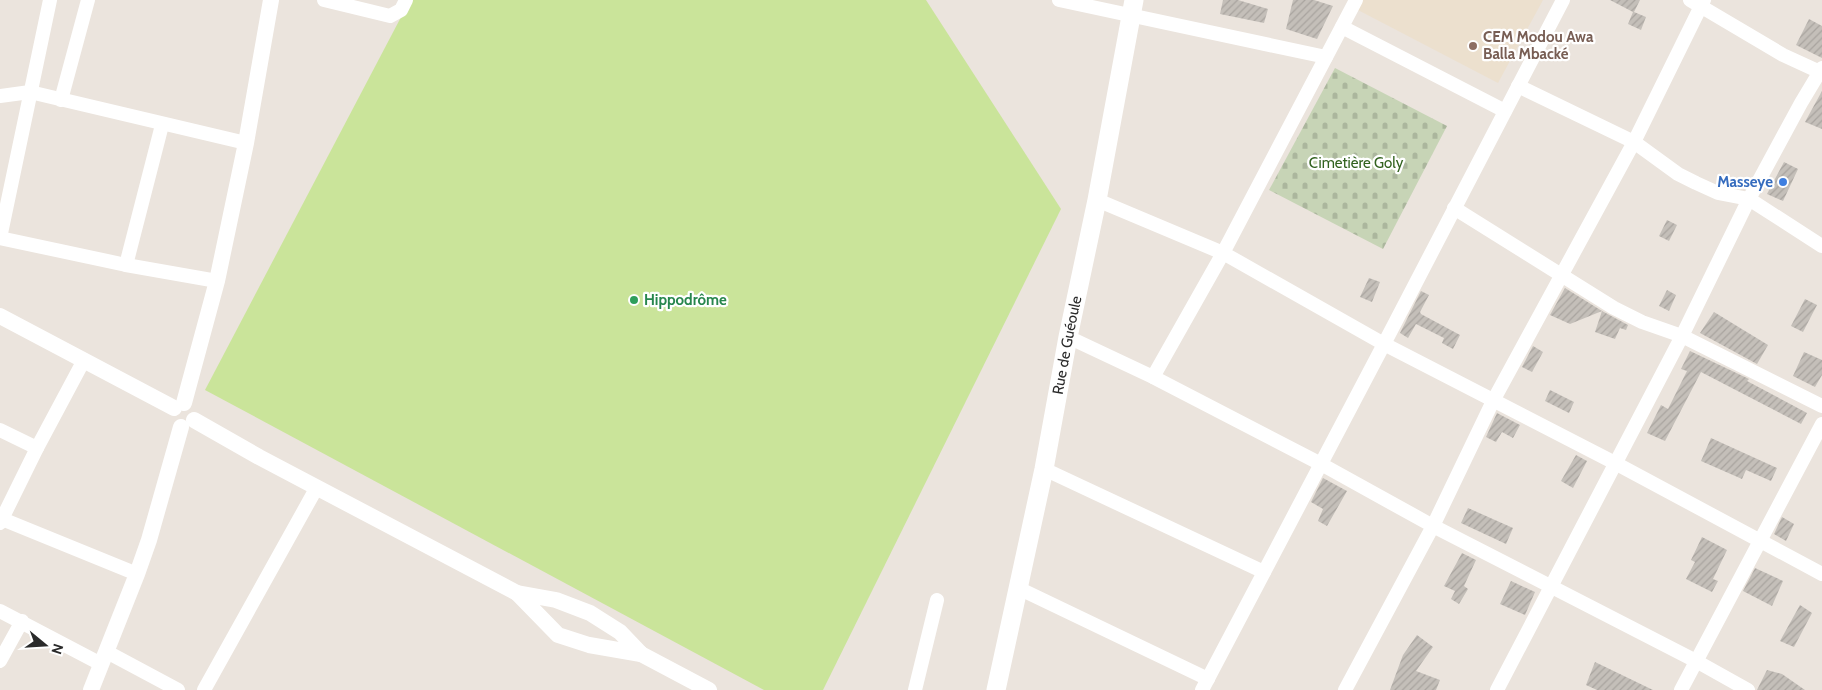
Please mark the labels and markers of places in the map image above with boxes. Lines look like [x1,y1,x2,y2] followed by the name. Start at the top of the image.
[1483,28,1594,63] place label: CEM Modou Awa Balla Mbacké
[1467,40,1479,52] marker: CEM Modou Awa Balla Mbacké
[1717,173,1773,191] place label: Masseye
[1777,176,1789,188] marker: Masseye
[644,291,727,309] place label: Hippodrôme
[628,294,640,306] marker: Hippodrôme

